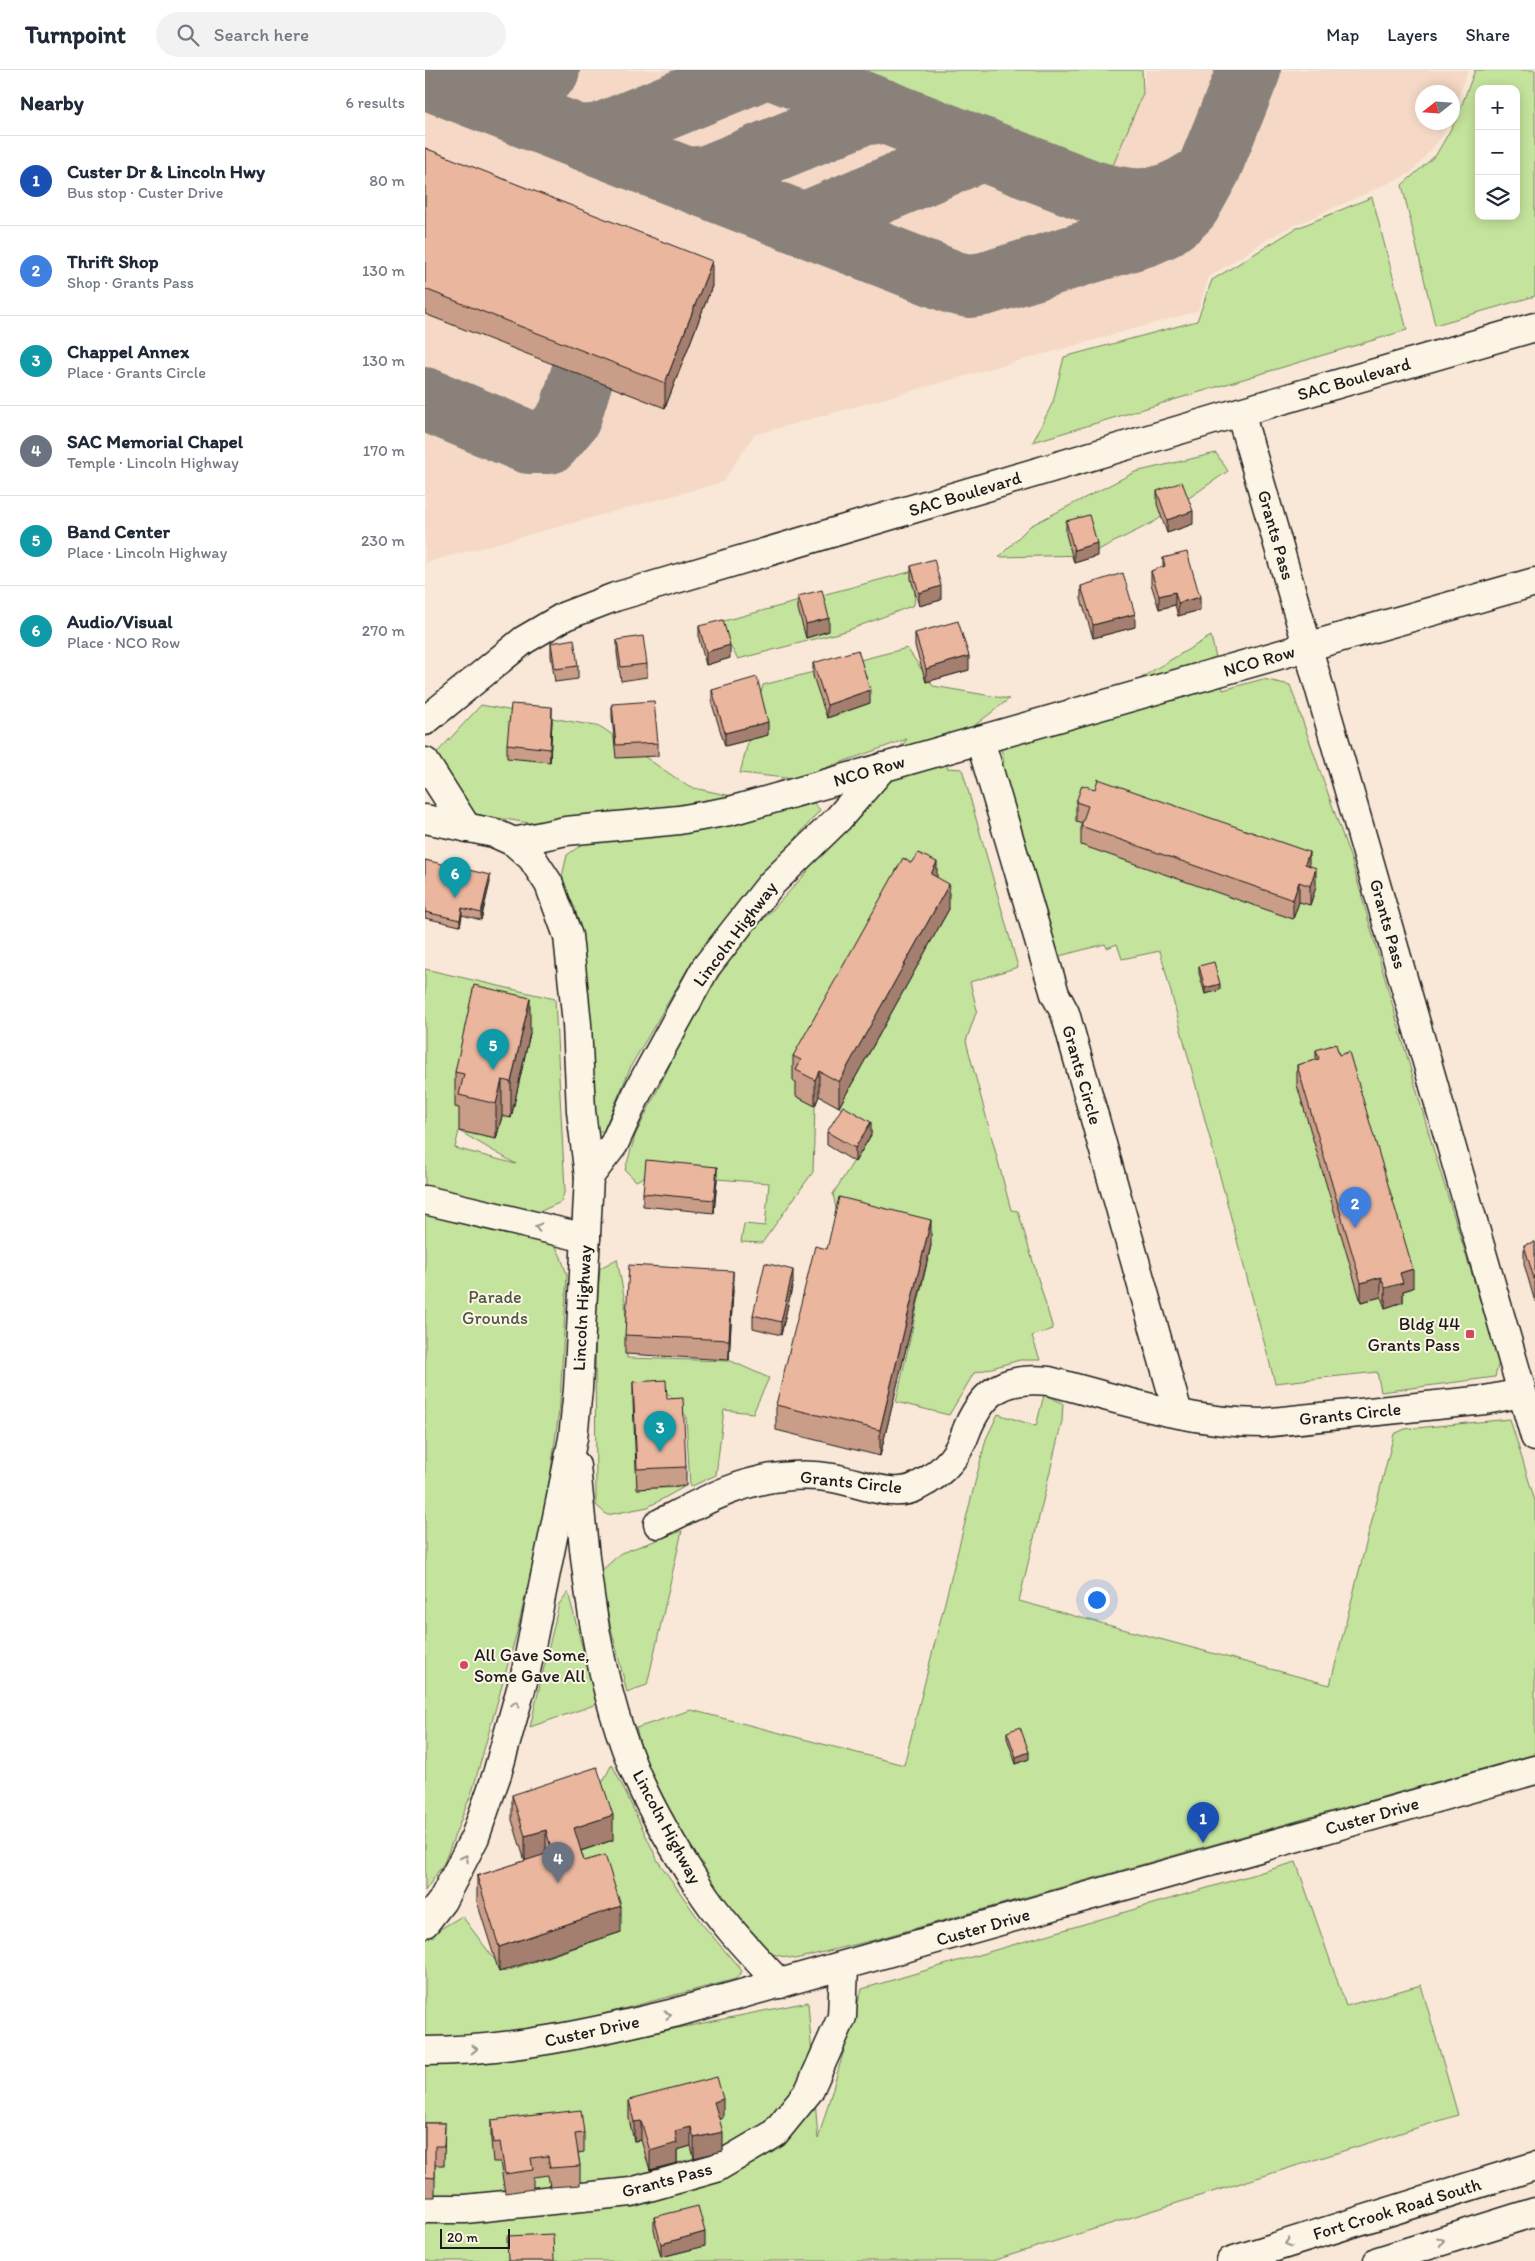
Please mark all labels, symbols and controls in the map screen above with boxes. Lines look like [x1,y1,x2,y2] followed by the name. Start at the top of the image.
[156,12,506,57] search box
[25,20,126,49] text: Turnpoint
[174,21,202,49] icon: search
[214,23,309,46] text: Search here
[1326,24,1359,46] text: Map
[1387,24,1437,46] text: Layers
[1465,24,1510,46] text: Share
[1415,85,1460,130] north arrow
[1475,85,1520,220] map controls
[1475,85,1520,130] button: +
[20,90,84,115] text: Nearby
[345,93,405,112] text: 6 results
[1475,130,1520,175] button: −
[67,160,265,183] text: Custer Dr & Lincoln Hwy
[32,171,40,190] text: 1
[369,171,405,190] text: 80 m
[1475,175,1520,220] button: layers
[67,183,223,202] text: Bus stop · Custer Drive
[67,250,159,273] text: Thrift Shop
[32,261,40,280] text: 2
[362,261,405,280] text: 130 m
[67,273,194,292] text: Shop · Grants Pass
[67,340,189,363] text: Chappel Annex
[32,351,40,370] text: 3
[362,351,405,370] text: 130 m
[1295,352,1413,406] street label: SAC Boulevard
[67,363,206,382] text: Place · Grants Circle
[67,430,243,453] text: SAC Memorial Chapel
[31,441,41,460] text: 4
[363,441,405,460] text: 170 m
[67,453,239,472] text: Temple · Lincoln Highway
[906,466,1024,522] street label: SAC Boulevard
[1253,487,1299,583] street label: Grants Pass
[67,520,170,543] text: Band Center
[32,531,40,550] text: 5
[361,531,405,550] text: 230 m
[67,543,227,562] text: Place · Lincoln Highway
[67,610,173,633] text: Audio/Visual
[32,621,40,640] text: 6
[362,621,405,640] text: 270 m
[67,633,180,652] text: Place · NCO Row
[1221,640,1297,682] street label: NCO Row
[831,750,907,792] street label: NCO Row
[439,857,471,898] pin: 6
[1365,876,1411,972] street label: Grants Pass
[688,877,782,991] street label: Lincoln Highway
[1057,1023,1107,1127] street label: Grants Circle
[477,1029,509,1070] pin: 5
[1339,1187,1371,1228] pin: 2
[534,1222,543,1233] one-way arrow
[568,1244,596,1372] street label: Lincoln Highway
[462,1286,528,1329] park label: Parade Grounds
[1367,1313,1460,1356] place label: Bldg 44 Grants Pass
[1464,1328,1476,1340] marker: Bldg 44 Grants Pass
[1298,1398,1402,1430] street label: Grants Circle
[644,1411,676,1452] pin: 3
[799,1466,903,1498] street label: Grants Circle
[1084,1587,1110,1613] your location
[474,1644,590,1687] place label: All Gave Some, Some Gave All
[458,1659,470,1671] marker: All Gave Some, Some Gave All
[511,1701,521,1709] one-way arrow
[628,1766,707,1888] street label: Lincoln Highway
[1323,1792,1421,1840] street label: Custer Drive
[1187,1802,1219,1843] pin: 1
[542,1842,574,1883] pin: 4
[458,1854,469,1863] one-way arrow
[934,1903,1032,1951] street label: Custer Drive
[543,2010,641,2052] street label: Custer Drive
[663,2010,672,2021] one-way arrow
[470,2044,478,2055] one-way arrow
[619,2157,715,2203] street label: Grants Pass
[1310,2173,1484,2245] street label: Fort Crook Road South
[440,2226,510,2249] scale bar
[447,2229,478,2246] text: 20 m
[1436,2237,1445,2247] one-way arrow
[1284,2238,1293,2248] one-way arrow

